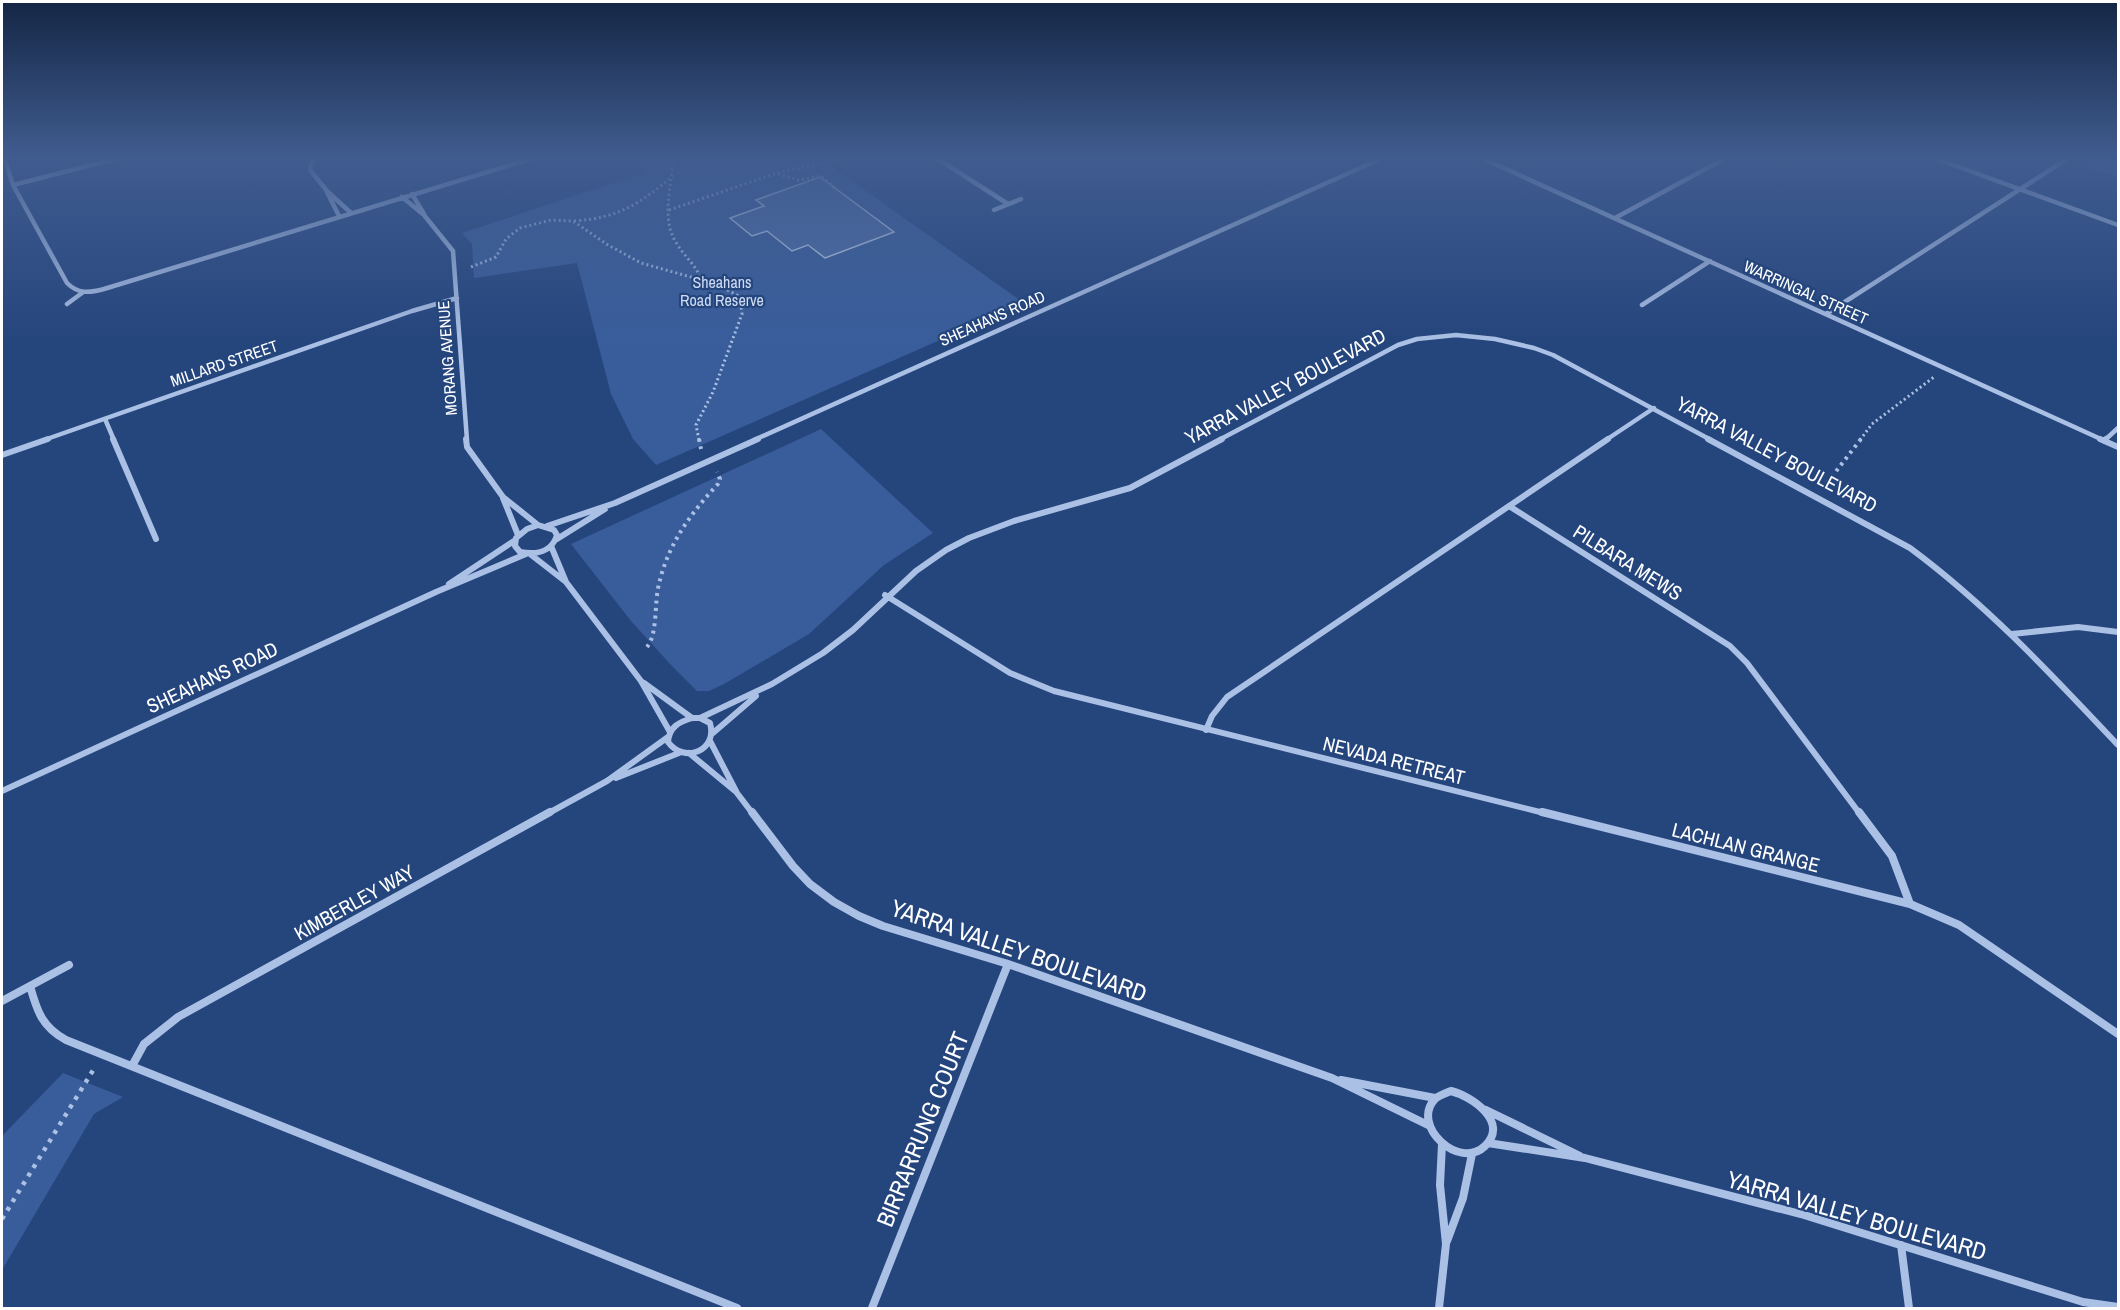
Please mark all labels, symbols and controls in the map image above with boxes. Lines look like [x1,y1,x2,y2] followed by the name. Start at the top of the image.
[1740,255,1872,329] street label: WARRINGAL STREET
[680,271,764,311] park label: Sheahans Road Reserve
[936,285,1048,351] street label: SHEAHANS ROAD
[432,300,462,416] street label: MORANG AVENUE
[1180,321,1390,451] street label: YARRA VALLEY BOULEVARD
[167,334,281,392] street label: MILLARD STREET
[1672,389,1882,519] street label: YARRA VALLEY BOULEVARD
[1568,518,1688,606] street label: PILBARA MEWS
[142,635,282,719] street label: SHEAHANS ROAD
[1320,729,1468,791] street label: NEVADA RETREAT
[1669,816,1823,878] street label: LACHLAN GRANGE
[289,858,419,946] street label: KIMBERLEY WAY
[887,891,1151,1009] street label: YARRA VALLEY BOULEVARD
[868,1027,976,1231] street label: BIRRARRUNG COURT
[1723,1163,1991,1267] street label: YARRA VALLEY BOULEVARD

